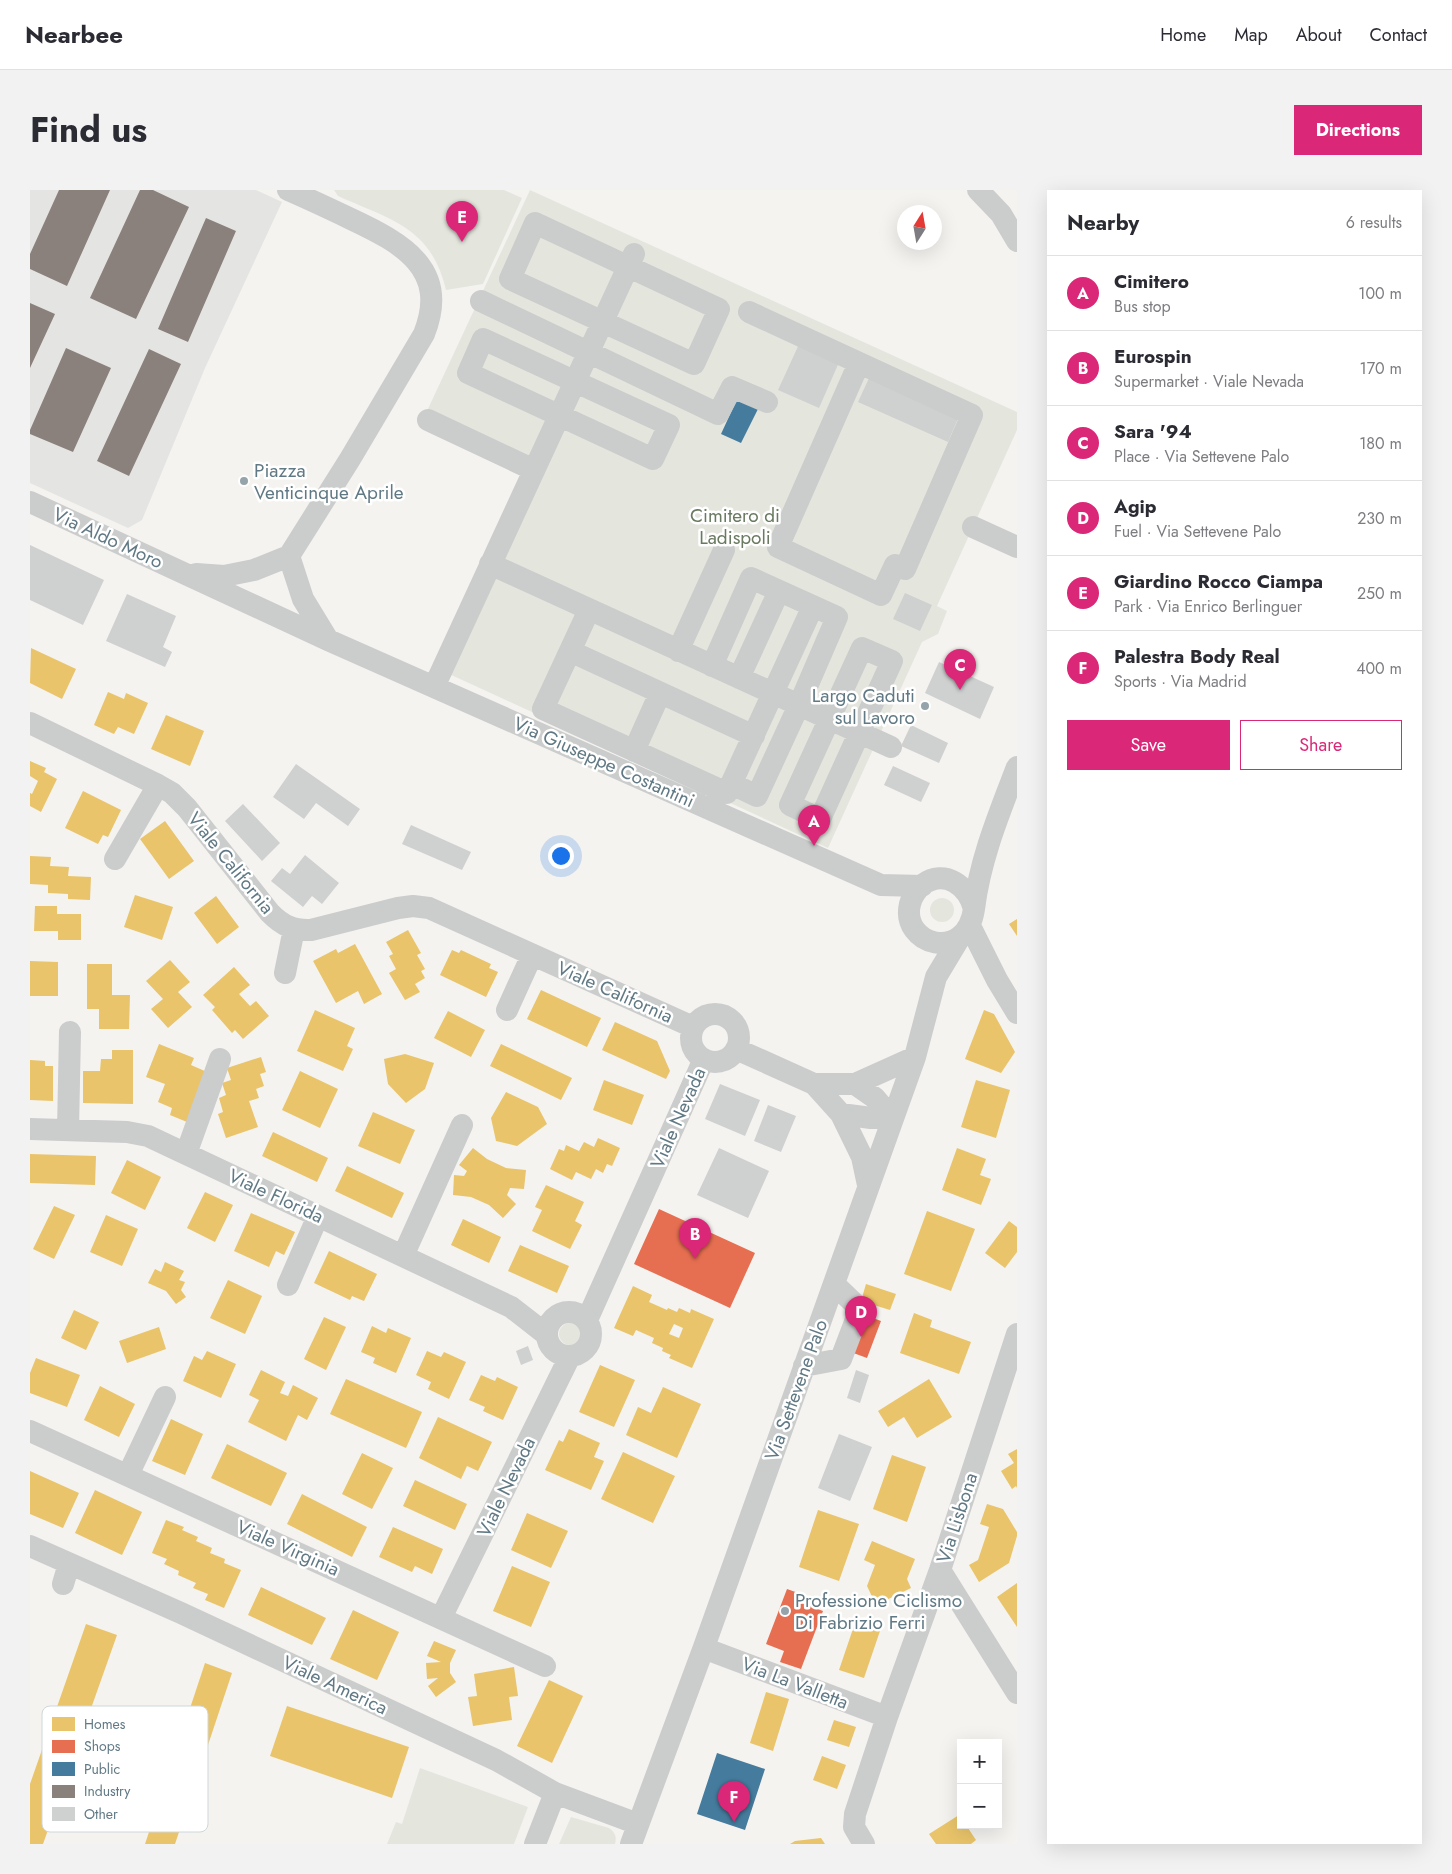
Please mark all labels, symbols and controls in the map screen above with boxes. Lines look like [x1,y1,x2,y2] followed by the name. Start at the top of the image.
[25,17,123,52] text: Nearbee
[1160,22,1206,48] text: Home
[1234,22,1268,48] text: Map
[1296,22,1341,48] text: About
[1369,22,1427,48] text: Contact
[30,105,147,155] text: Find us
[1294,105,1422,155] button: Directions
[446,201,478,242] pin: E
[897,205,942,250] north arrow
[1067,208,1139,238] text: Nearby
[1346,211,1402,234] text: 6 results
[1114,268,1189,295] text: Cimitero
[1077,282,1089,305] text: A
[1358,282,1402,305] text: 100 m
[1114,295,1171,318] text: Bus stop
[1114,343,1192,370] text: Eurospin
[1078,357,1088,380] text: B
[1360,357,1402,380] text: 170 m
[1114,370,1304,393] text: Supermarket · Viale Nevada
[1114,418,1192,445] text: Sara '94
[1077,432,1089,455] text: C
[1359,432,1402,455] text: 180 m
[1114,445,1289,468] text: Place · Via Settevene Palo
[254,457,404,506] place label: Piazza Venticinque Aprile
[238,475,250,487] marker: Piazza Venticinque Aprile
[1114,493,1157,520] text: Agip
[49,501,167,575] street label: Via Aldo Moro
[690,502,780,551] park label: Cimitero di Ladispoli
[1077,507,1089,530] text: D
[1357,507,1402,530] text: 230 m
[1114,520,1281,543] text: Fuel · Via Settevene Palo
[1114,568,1323,595] text: Giardino Rocco Ciampa
[1078,582,1088,605] text: E
[1357,582,1402,605] text: 250 m
[1114,595,1302,618] text: Park · Via Enrico Berlinguer
[1114,643,1280,670] text: Palestra Body Real
[944,649,976,690] pin: C
[1079,657,1087,680] text: F
[1356,657,1402,680] text: 400 m
[1114,670,1247,693] text: Sports · Via Madrid
[812,682,915,731] place label: Largo Caduti sul Lavoro
[919,700,931,712] marker: Largo Caduti sul Lavoro
[509,710,699,814] street label: Via Giuseppe Costantini
[1067,720,1230,770] button: Save
[1240,720,1402,770] button: Share
[798,805,830,846] pin: A
[181,806,281,920] street label: Viale California
[548,843,574,869] your location
[553,954,677,1030] street label: Viale California
[644,1063,712,1173] street label: Viale Nevada
[224,1162,328,1230] street label: Viale Florida
[679,1218,711,1259] pin: B
[845,1296,877,1337] pin: D
[758,1316,834,1464] street label: Via Settevene Palo
[470,1432,542,1542] street label: Viale Nevada
[930,1469,984,1567] street label: Via Lisbona
[232,1513,344,1583] street label: Viale Virginia
[795,1587,962,1636] place label: Professione Ciclismo Di Fabrizio Ferri
[779,1605,791,1617] marker: Professione Ciclismo Di Fabrizio Ferri
[278,1649,392,1721] street label: Viale America
[738,1650,852,1716] street label: Via La Valletta
[42,1706,208,1832] legend
[84,1714,126,1734] text: Homes
[84,1736,121,1756] text: Shops
[957,1739,1002,1829] map controls
[957,1739,1002,1784] button: +
[84,1759,120,1779] text: Public
[84,1781,131,1801] text: Industry
[718,1781,750,1822] pin: F
[957,1784,1002,1829] button: −
[84,1804,118,1824] text: Other

